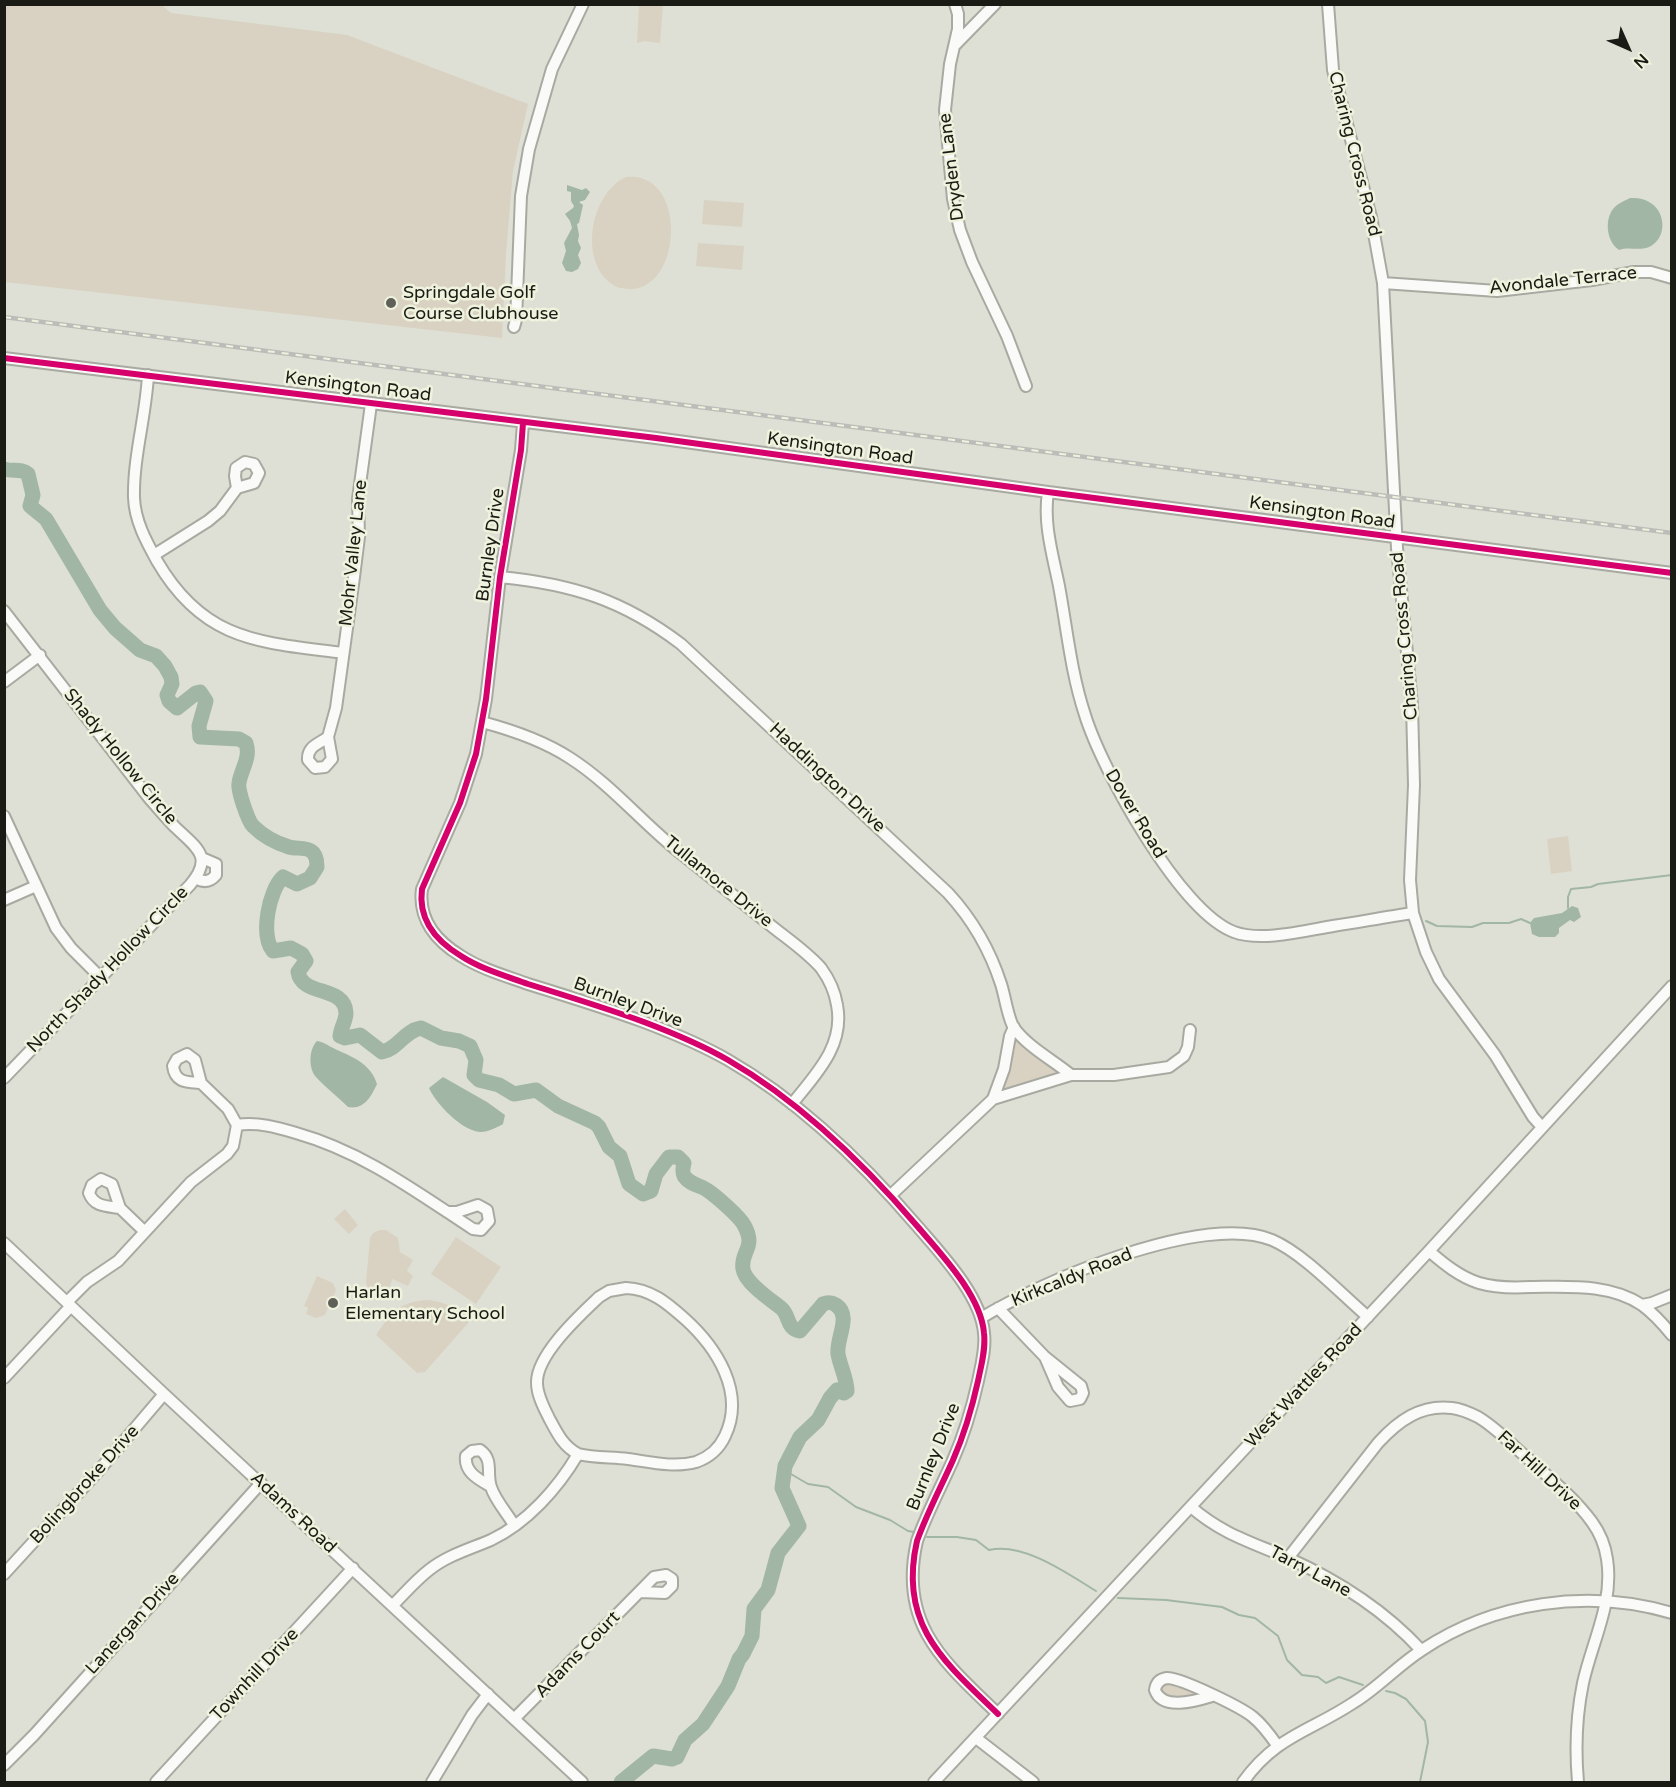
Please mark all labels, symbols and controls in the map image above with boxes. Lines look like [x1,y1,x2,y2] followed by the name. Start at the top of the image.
[1598,18,1658,78] north arrow
[1629,49,1652,72] text: N
[1323,69,1385,239] street label: Charing Cross Road
[935,112,969,222] street label: Dryden Lane
[1488,262,1638,300] street label: Avondale Terrace
[403,282,559,324] place label: Springdale Golf Course Clubhouse
[384,296,398,310] marker: Springdale Golf Course Clubhouse
[284,367,432,407] street label: Kensington Road
[766,428,914,470] street label: Kensington Road
[336,479,372,627] street label: Mohr Valley Lane
[472,487,510,603] street label: Burnley Drive
[1248,492,1396,534] street label: Kensington Road
[1387,551,1423,721] street label: Charing Cross Road
[59,685,181,829] street label: Shady Hollow Circle
[764,719,890,837] street label: Haddington Drive
[1100,765,1170,863] street label: Dover Road
[659,832,777,932] street label: Tullamore Drive
[23,882,193,1058] street label: North Shady Hollow Circle
[571,973,685,1033] street label: Burnley Drive
[1009,1244,1135,1312] street label: Kirkcaldy Road
[345,1282,505,1324] place label: Harlan Elementary School
[326,1296,340,1310] marker: Harlan Elementary School
[1241,1319,1367,1453] street label: West Wattles Road
[903,1400,965,1514] street label: Burnley Drive
[26,1421,144,1549] street label: Bolingbroke Drive
[1492,1427,1586,1515] street label: Far Hill Drive
[245,1468,341,1558] street label: Adams Road
[1265,1541,1355,1603] street label: Tarry Lane
[82,1569,184,1679] street label: Lanergan Drive
[531,1607,625,1703] street label: Adams Court
[206,1624,304,1726] street label: Townhill Drive

